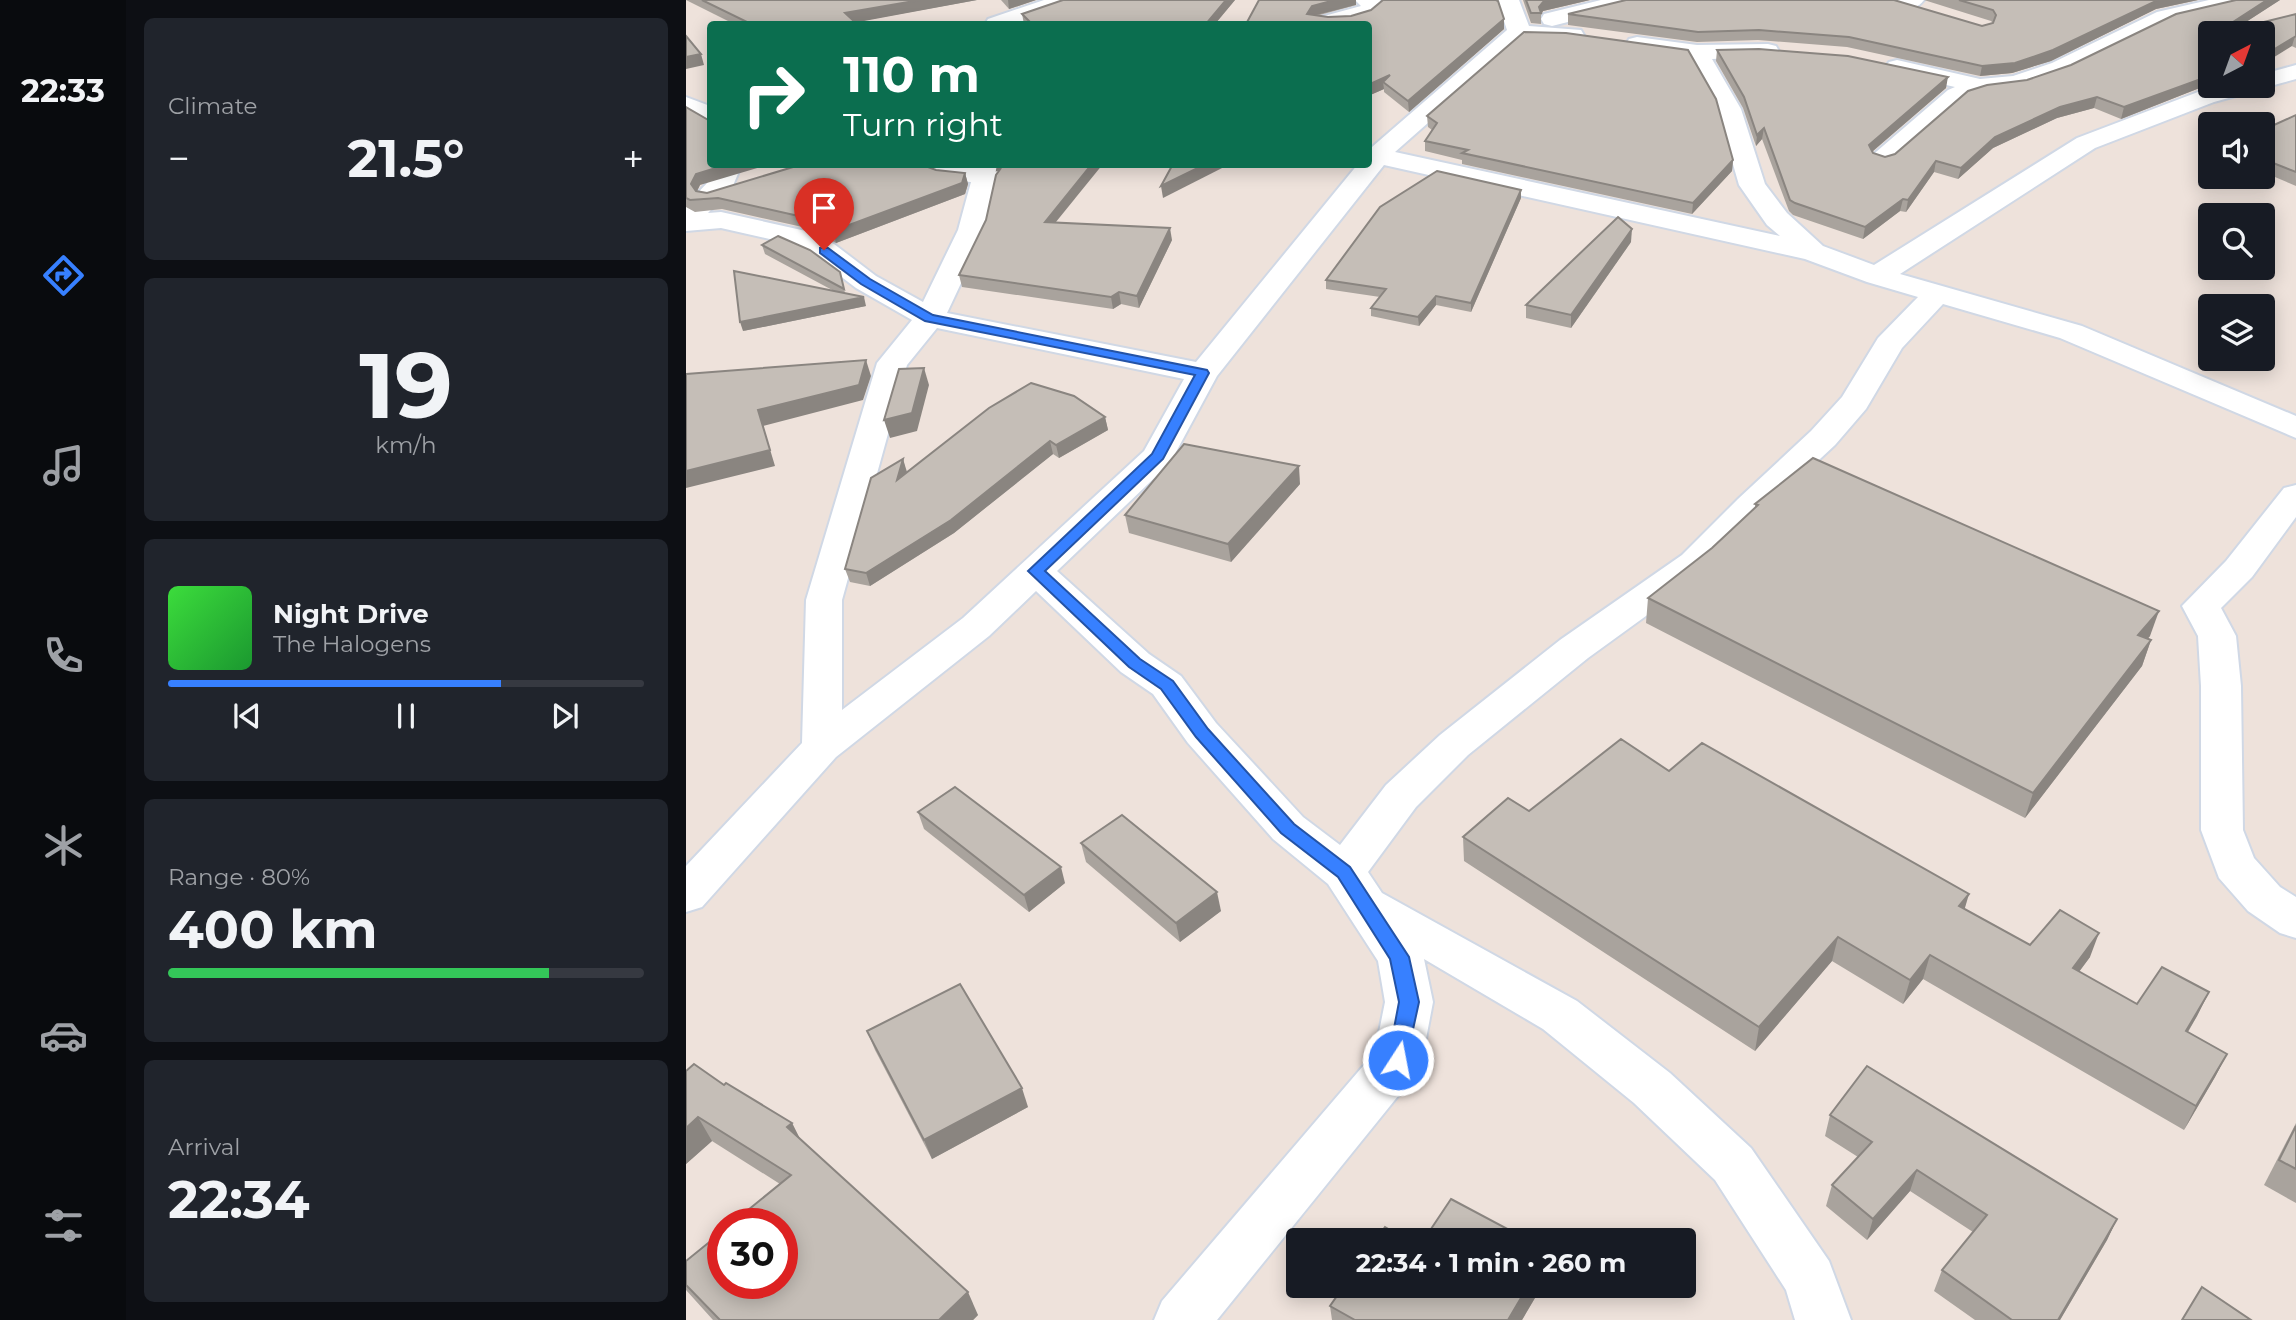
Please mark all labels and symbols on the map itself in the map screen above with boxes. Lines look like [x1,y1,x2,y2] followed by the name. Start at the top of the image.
[2198,21,2275,98] north arrow
[794,178,854,250] pin
[1361,1023,1435,1097] position arrow
[707,1208,798,1299] speed limit sign: 30

